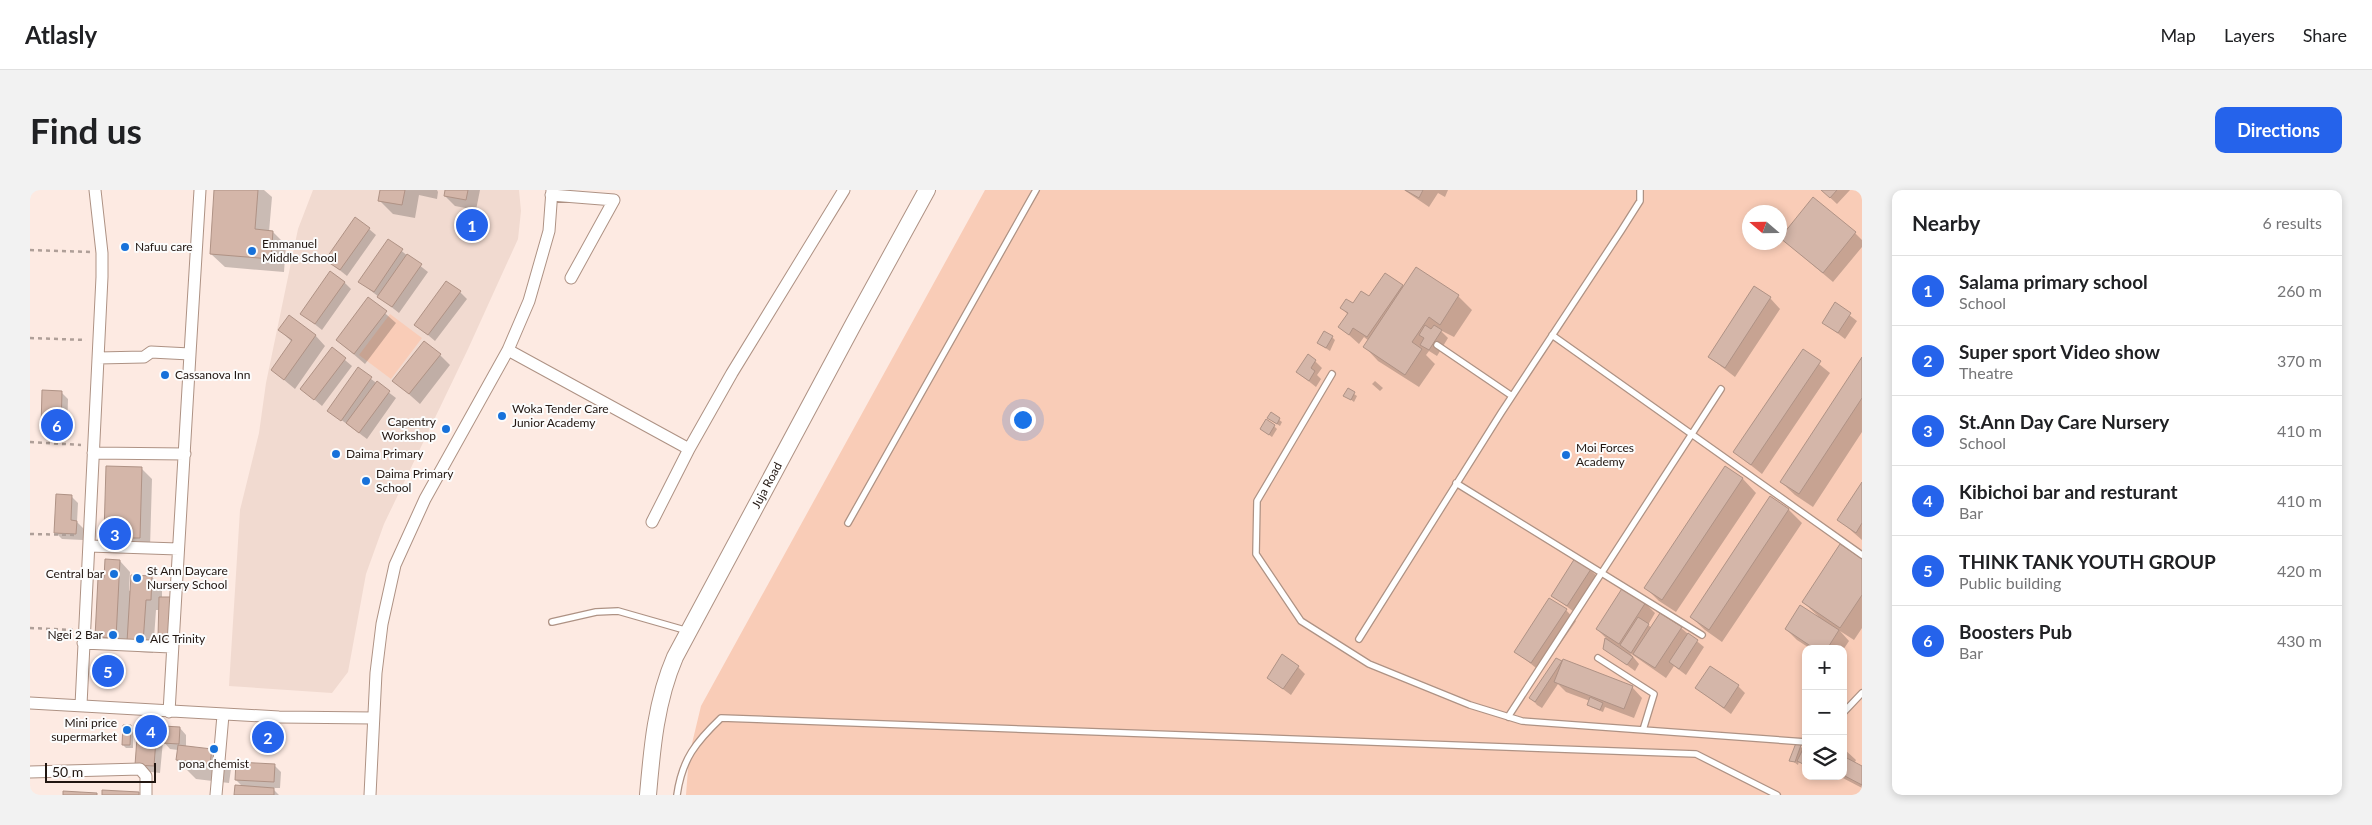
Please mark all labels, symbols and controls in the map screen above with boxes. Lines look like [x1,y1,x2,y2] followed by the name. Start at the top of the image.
[25,20,97,49] text: Atlasly
[2160,24,2196,46] text: Map
[2224,24,2275,46] text: Layers
[2303,24,2347,46] text: Share
[2215,107,2342,153] button: Directions
[30,109,142,151] text: Find us
[1742,205,1787,250] north arrow
[456,206,488,244] pin: 1
[1912,210,1980,235] text: Nearby
[2262,213,2322,232] text: 6 results
[262,236,337,265] place label: Emmanuel Middle School
[135,239,193,254] place label: Nafuu care
[119,241,131,253] marker: Nafuu care
[246,245,258,257] marker: Emmanuel Middle School
[1959,270,2148,293] text: Salama primary school
[1923,281,1933,300] text: 1
[2277,281,2322,300] text: 260 m
[1959,293,2006,312] text: School
[1959,340,2160,363] text: Super sport Video show
[1923,351,1933,370] text: 2
[2277,351,2322,370] text: 370 m
[1959,363,2013,382] text: Theatre
[175,367,250,382] place label: Cassanova Inn
[159,369,171,381] marker: Cassanova Inn
[512,401,609,430] place label: Woka Tender Care Junior Academy
[41,406,73,444] pin: 6
[1010,407,1036,433] your location
[496,410,508,422] marker: Woka Tender Care Junior Academy
[1959,410,2169,433] text: St.Ann Day Care Nursery
[382,414,437,443] place label: Capentry Workshop
[1923,421,1933,440] text: 3
[2277,421,2322,440] text: 410 m
[440,423,452,435] marker: Capentry Workshop
[1959,433,2006,452] text: School
[1576,440,1634,469] place label: Moi Forces Academy
[346,446,424,461] place label: Daima Primary
[330,448,342,460] marker: Daima Primary
[1560,449,1572,461] marker: Moi Forces Academy
[748,459,785,511] street label: Juja Road
[376,466,454,495] place label: Daima Primary School
[360,475,372,487] marker: Daima Primary School
[1959,480,2178,503] text: Kibichoi bar and resturant
[1923,491,1933,510] text: 4
[2277,491,2322,510] text: 410 m
[1959,503,1983,522] text: Bar
[99,515,131,553] pin: 3
[1959,550,2216,573] text: THINK TANK YOUTH GROUP
[1923,561,1933,580] text: 5
[2277,561,2322,580] text: 420 m
[147,563,228,592] place label: St Ann Daycare Nursery School
[46,566,105,581] place label: Central bar
[108,568,120,580] marker: Central bar
[131,572,143,584] marker: St Ann Daycare Nursery School
[1959,573,2061,592] text: Public building
[1959,620,2072,643] text: Boosters Pub
[48,627,104,642] place label: Ngei 2 Bar
[107,629,119,641] marker: Ngei 2 Bar
[150,631,206,646] place label: AIC Trinity
[1923,631,1933,650] text: 6
[2277,631,2322,650] text: 430 m
[134,633,146,645] marker: AIC Trinity
[1959,643,1983,662] text: Bar
[1802,645,1847,780] map controls
[1802,645,1847,690] button: +
[92,652,124,690] pin: 5
[1802,690,1847,735] button: −
[135,712,167,750] pin: 4
[51,715,118,744] place label: Mini price supermarket
[252,718,284,756] pin: 2
[121,724,133,736] marker: Mini price supermarket
[1802,735,1847,780] button: layers
[208,743,220,755] marker: pona chemist
[179,756,250,771] place label: pona chemist
[45,760,156,783] scale bar
[52,763,83,780] text: 50 m

